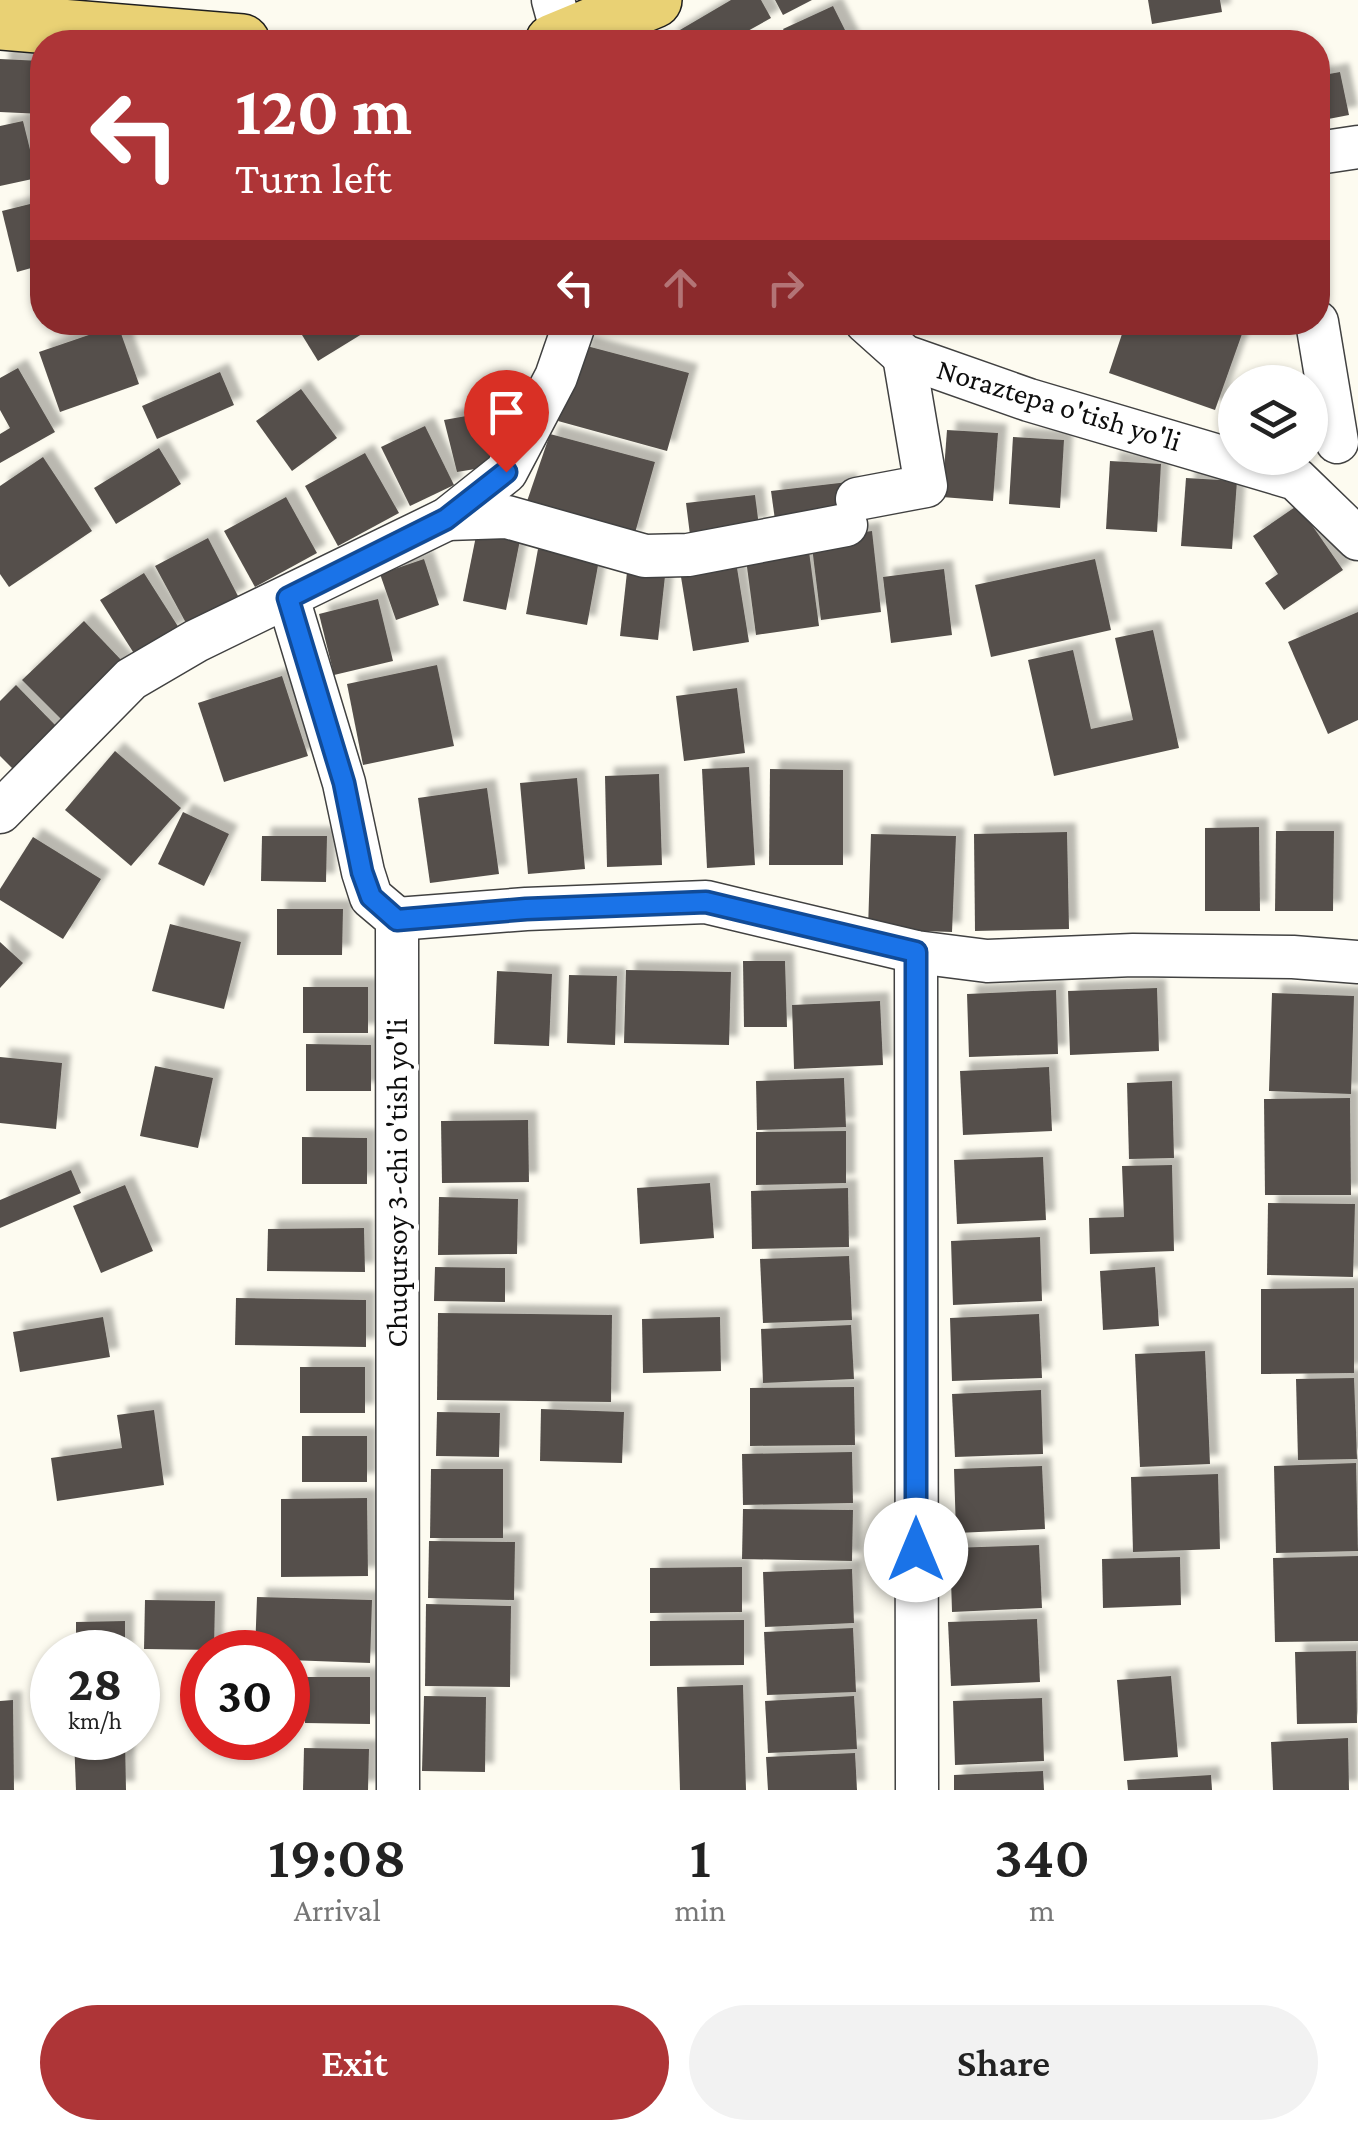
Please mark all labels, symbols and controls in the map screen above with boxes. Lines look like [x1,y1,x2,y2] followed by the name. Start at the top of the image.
[70,70,200,200] icon: left
[235,71,412,149] text: 120 m
[235,153,392,203] text: Turn left
[548,260,603,315] icon: left
[653,260,708,315] icon: ahead
[758,260,813,315] icon: right
[933,352,1185,458] street label: Noraztepa o'tish yo'li
[1218,365,1328,475] map controls
[1218,365,1328,475] button: layers
[464,370,549,473] pin
[479,385,534,440] icon: arrive
[380,1018,414,1348] street label: Chuqursoy 3-chi o'tish yo'li
[864,1498,968,1602] position arrow
[180,1630,310,1760] speed limit sign: 30
[68,1655,122,1711] text: 28
[68,1707,122,1734] text: km/h
[268,1823,406,1890] text: 19:08
[689,1823,711,1890] text: 1
[994,1823,1090,1890] text: 340
[294,1892,381,1928] text: Arrival
[675,1892,726,1928] text: min
[1029,1892,1055,1928] text: m
[40,2005,669,2120] button: Exit
[689,2005,1318,2120] button: Share

